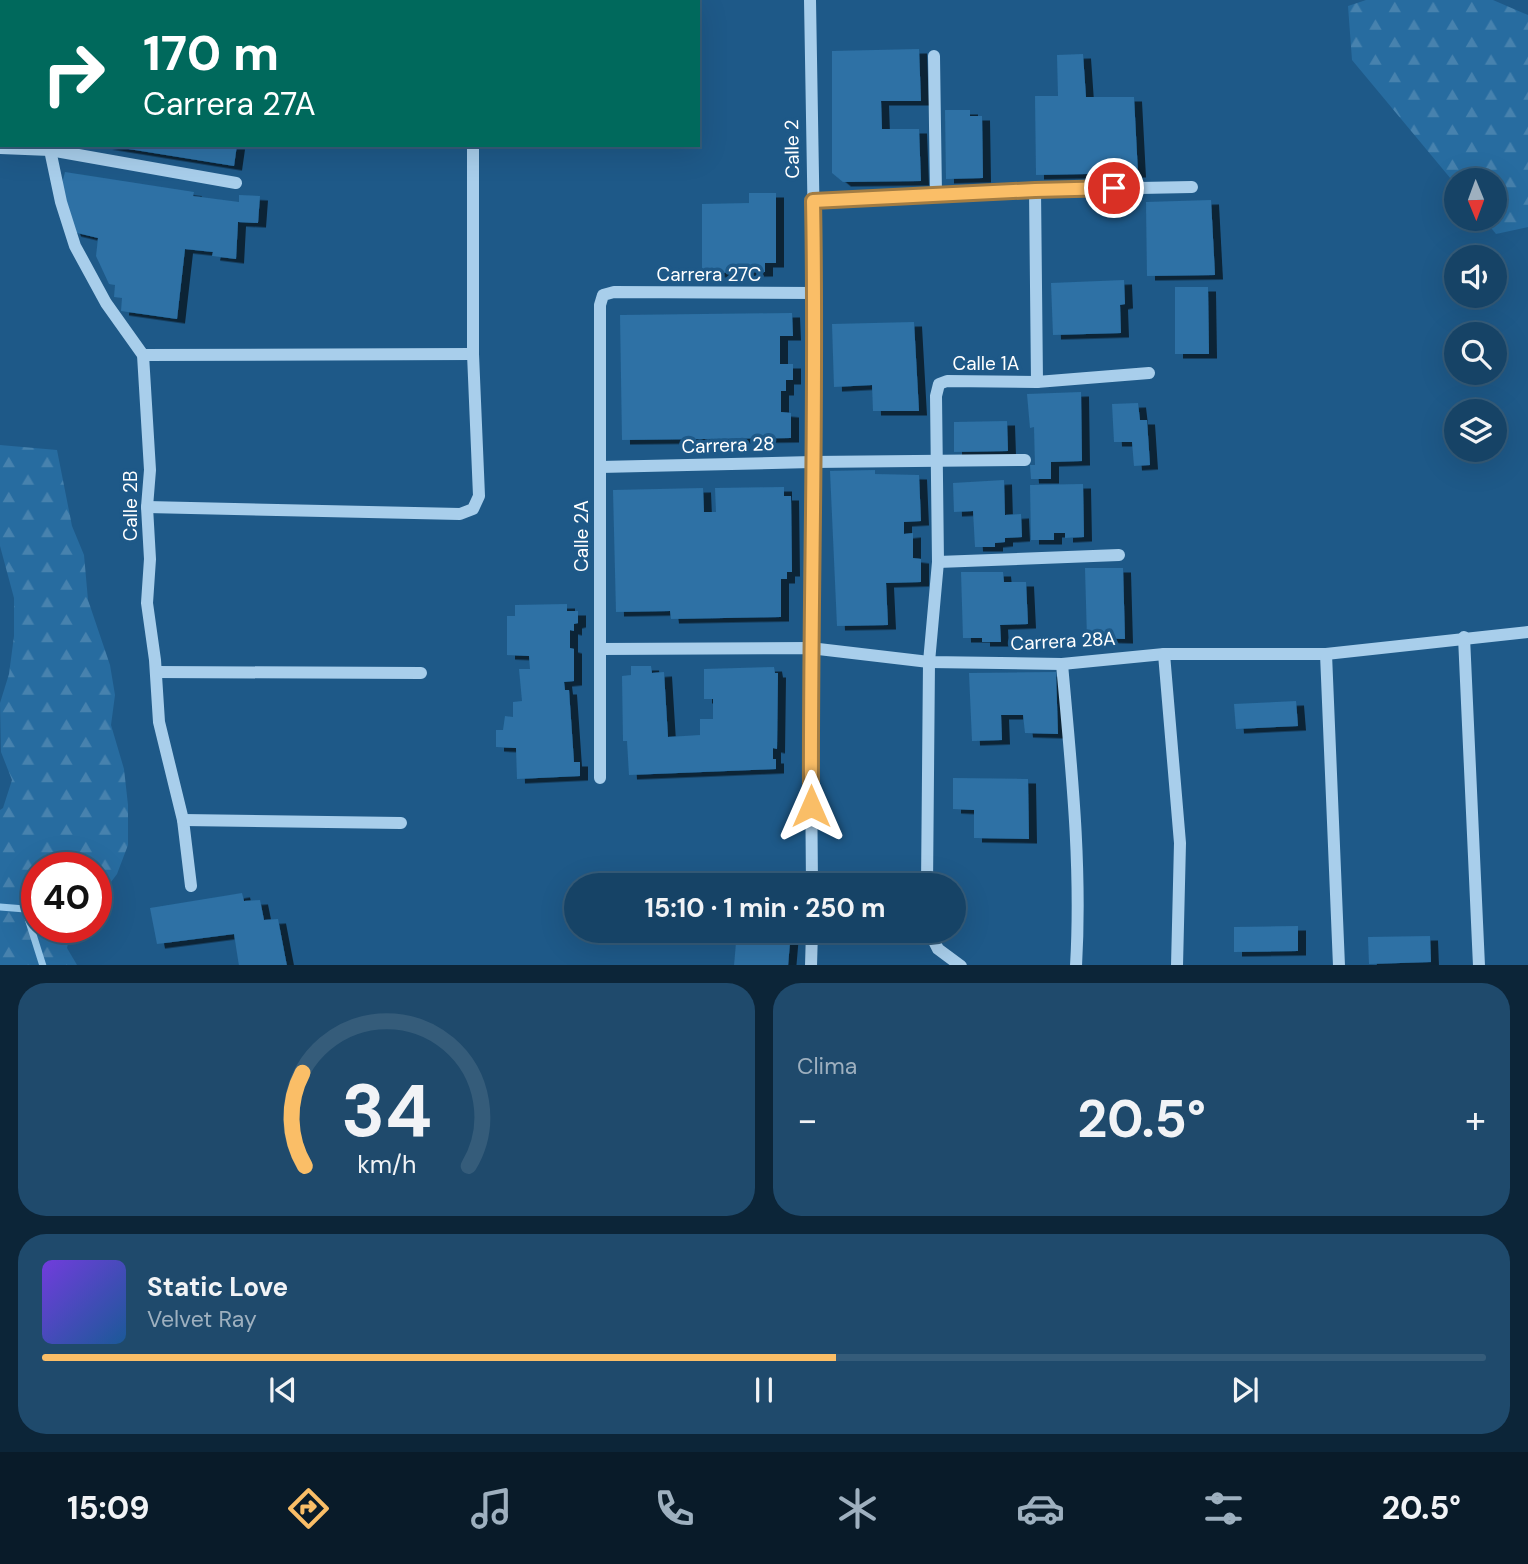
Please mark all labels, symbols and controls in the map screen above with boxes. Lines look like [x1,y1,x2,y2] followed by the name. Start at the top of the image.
[143,21,279,85] text: 170 m
[28,28,119,119] icon: right
[143,83,316,125] text: Carrera 27A
[779,119,805,179] street label: Calle 2
[1084,158,1144,218] pin
[1444,168,1507,231] north arrow
[1444,168,1507,462] map controls
[1095,169,1133,207] icon: arrive
[1444,245,1507,308] button: sound
[657,262,761,287] street label: Carrera 27C
[1444,322,1507,385] button: search
[953,351,1020,376] street label: Calle 1A
[1444,399,1507,462] button: layers
[681,431,775,459] street label: Carrera 28
[118,471,143,541] street label: Calle 2B
[569,500,594,572] street label: Calle 2A
[1010,626,1117,656] street label: Carrera 28A
[774,769,848,843] position arrow
[21,852,112,943] speed limit sign: 40
[645,891,885,925] text: 15:10 · 1 min · 250 m
[797,1051,857,1081] text: Clima
[341,1064,432,1159] text: 34
[1077,1085,1206,1153] text: 20.5°
[797,1095,818,1145] text: −
[1465,1095,1486,1145] text: +
[357,1147,416,1180] text: km/h
[147,1270,288,1304] text: Static Love
[147,1304,257,1334] text: Velvet Ray
[264,1371,302,1409] icon: previous
[745,1371,783,1409] icon: pause
[1226,1371,1264,1409] icon: next
[284,1484,333,1533] icon: directions
[467,1484,516,1533] icon: music
[650,1484,699,1533] icon: phone
[833,1484,882,1533] icon: climate
[1016,1484,1065,1533] icon: car
[1199,1484,1248,1533] icon: filters
[67,1487,150,1529] text: 15:09
[1382,1487,1461,1529] text: 20.5°

